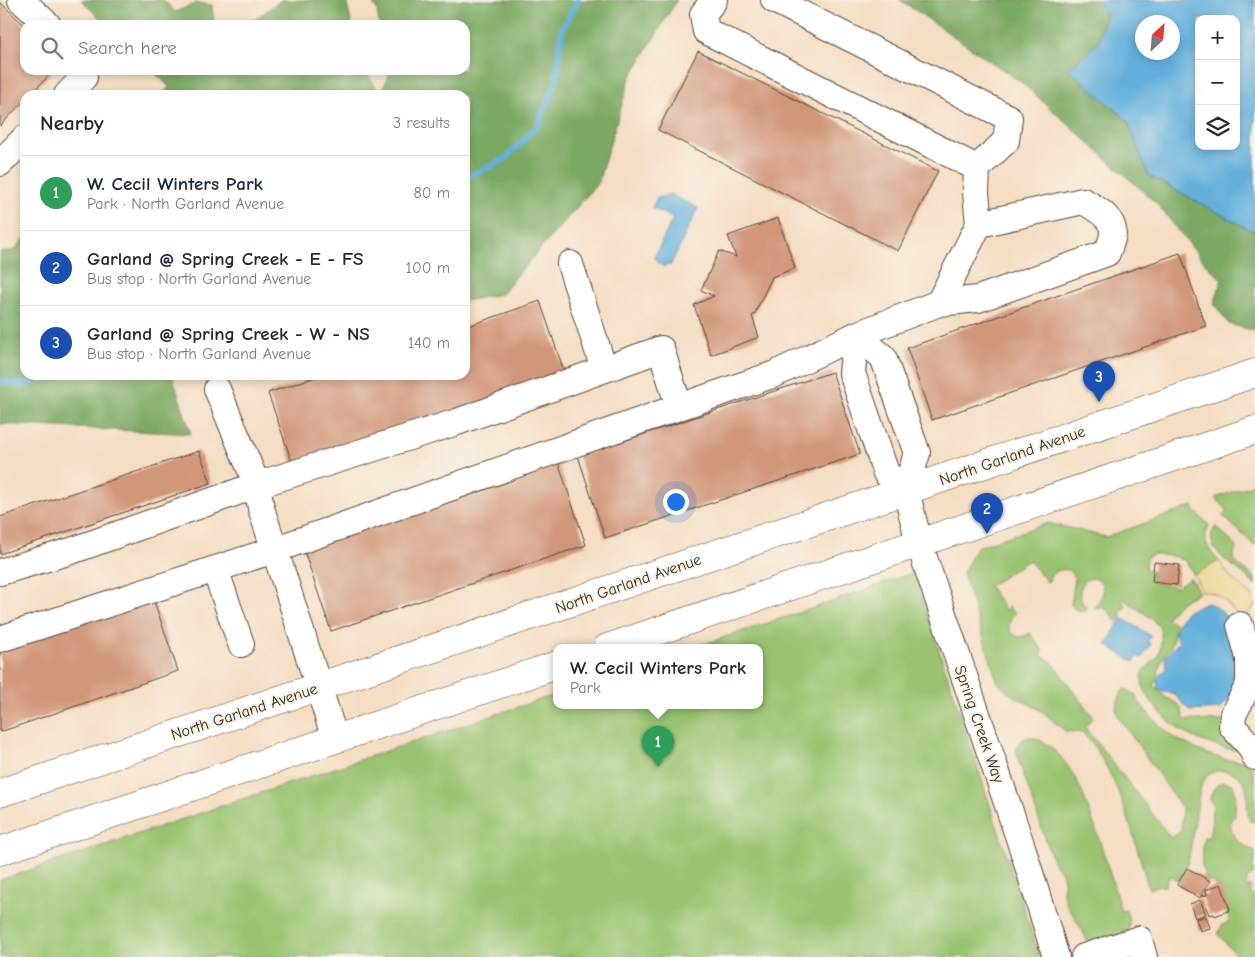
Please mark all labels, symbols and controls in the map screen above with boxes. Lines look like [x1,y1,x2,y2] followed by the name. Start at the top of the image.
[1135,15,1180,60] north arrow
[1195,15,1240,150] map controls
[1195,15,1240,60] button: +
[20,20,470,75] search box
[38,34,66,62] icon: search
[78,37,177,59] text: Search here
[1195,60,1240,105] button: −
[1195,105,1240,150] button: layers
[40,111,104,135] text: Nearby
[393,114,450,132] text: 3 results
[87,173,263,195] text: W. Cecil Winters Park
[53,184,59,202] text: 1
[413,184,450,202] text: 80 m
[87,195,284,213] text: Park · North Garland Avenue
[87,248,364,270] text: Garland @ Spring Creek - E - FS
[52,259,60,277] text: 2
[406,259,450,277] text: 100 m
[87,270,311,288] text: Bus stop · North Garland Avenue
[87,323,370,345] text: Garland @ Spring Creek - W - NS
[52,334,60,352] text: 3
[408,334,450,352] text: 140 m
[87,345,311,363] text: Bus stop · North Garland Avenue
[1083,361,1115,402] pin: 3
[937,423,1088,489] street label: North Garland Avenue
[663,489,689,515] your location
[971,493,1003,534] pin: 2
[553,551,704,617] street label: North Garland Avenue
[553,644,763,709] popup
[570,657,746,679] text: W. Cecil Winters Park
[950,663,1008,786] street label: Spring Creek Way
[570,679,601,697] text: Park
[169,680,320,744] street label: North Garland Avenue
[642,726,674,767] pin: 1

